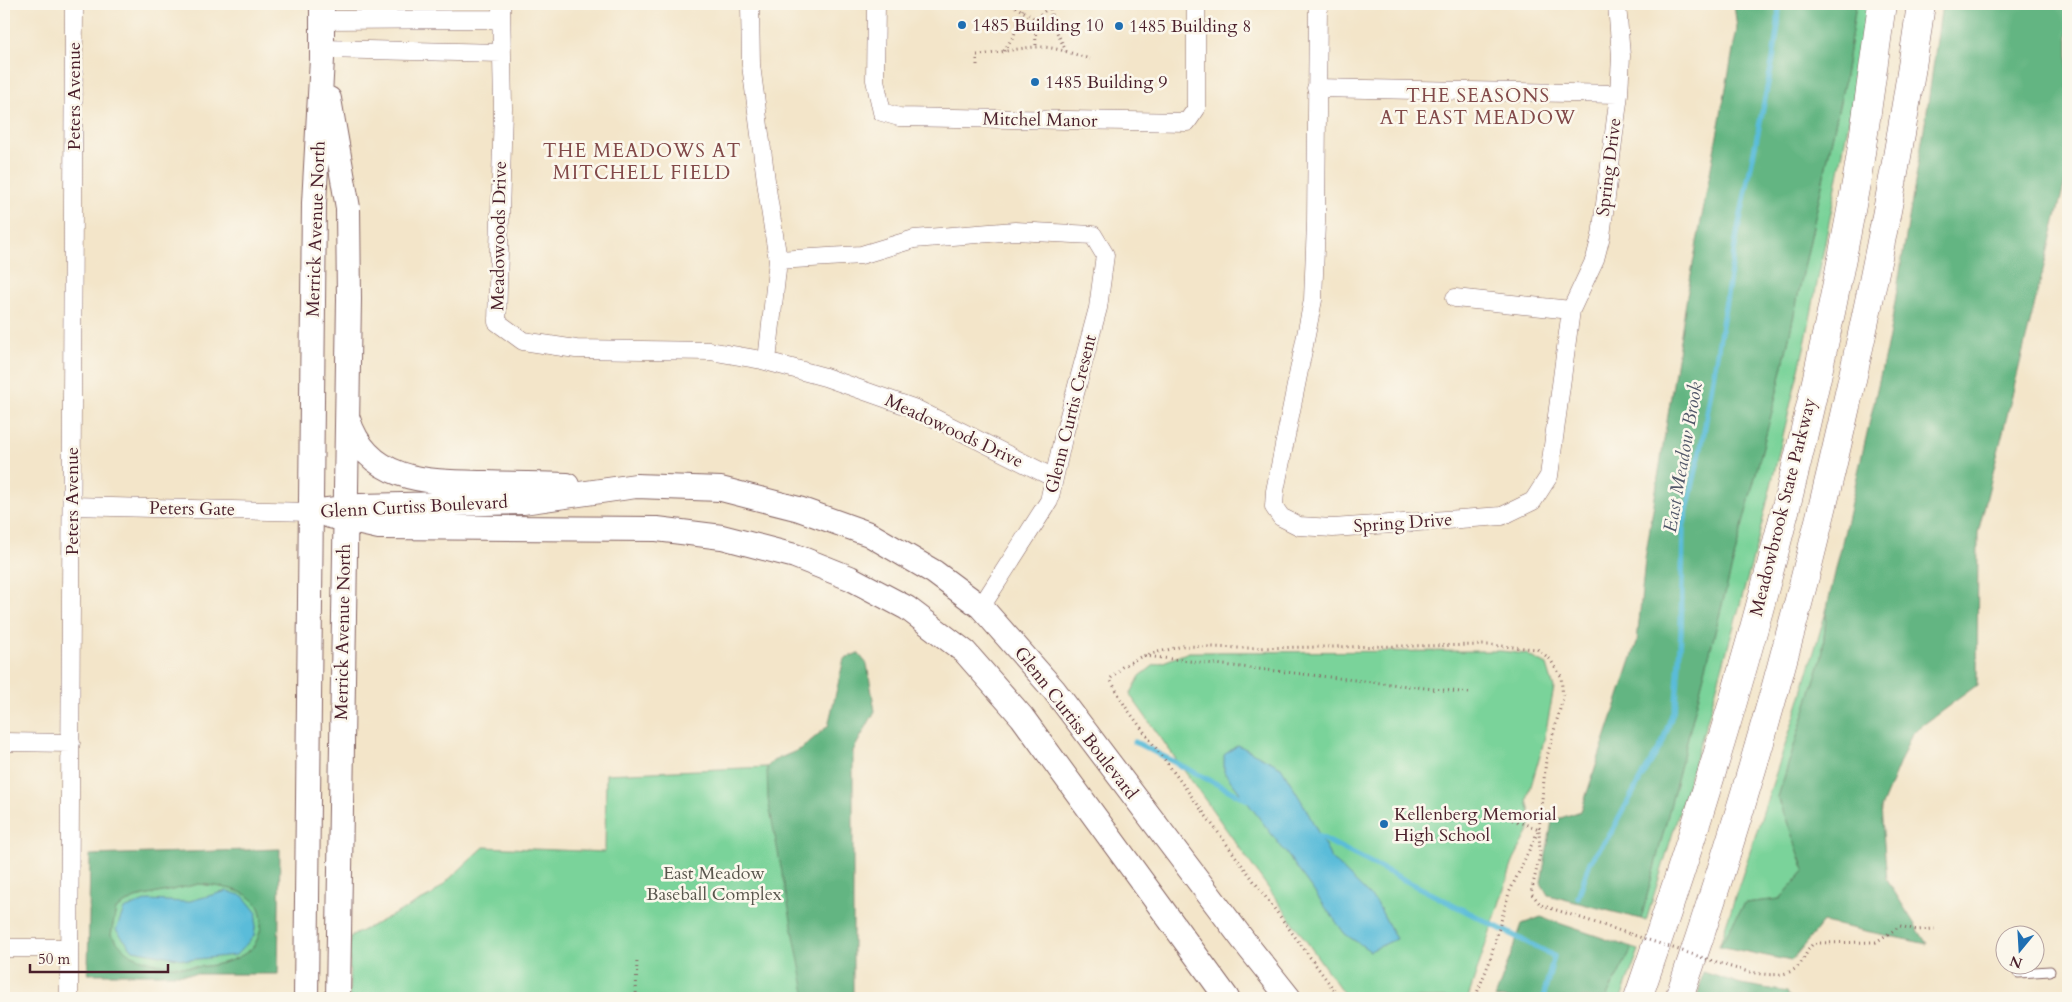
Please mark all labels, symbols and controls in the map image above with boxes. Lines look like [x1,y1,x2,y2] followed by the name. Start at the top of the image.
[972,13,1104,38] place label: 1485 Building 10
[1129,14,1251,39] place label: 1485 Building 8
[956,19,968,31] marker: 1485 Building 10
[1113,20,1125,32] marker: 1485 Building 8
[62,42,87,150] street label: Peters Avenue
[1045,70,1167,95] place label: 1485 Building 9
[1029,76,1041,88] marker: 1485 Building 9
[1380,83,1576,131] district label: THE SEASONS AT EAST MEADOW
[982,107,1098,134] street label: Mitchel Manor
[1591,116,1627,218] street label: Spring Drive
[543,138,741,186] district label: THE MEADOWS AT MITCHELL FIELD
[300,140,332,318] street label: Merrick Avenue North
[485,161,513,311] street label: Meadowoods Drive
[1039,332,1103,496] street label: Glenn Curtis Cresent
[1657,379,1709,534] water label: East Meadow Brook
[881,388,1027,474] street label: Meadowoods Drive
[1744,395,1822,619] street label: Meadowbrook State Parkway
[60,447,85,555] street label: Peters Avenue
[320,490,509,524] street label: Glenn Curtiss Boulevard
[149,496,235,522] street label: Peters Gate
[1353,507,1453,539] street label: Spring Drive
[329,543,357,720] street label: Merrick Avenue North
[1008,641,1144,805] street label: Glenn Curtiss Boulevard
[1394,802,1557,848] place label: Kellenberg Memorial High School
[1378,818,1390,830] marker: Kellenberg Memorial High School
[646,861,782,907] park label: East Meadow Baseball Complex
[1994,924,2044,974] north arrow
[30,942,168,974] scale bar
[38,949,70,969] text: 50 m
[2007,951,2025,973] text: N

